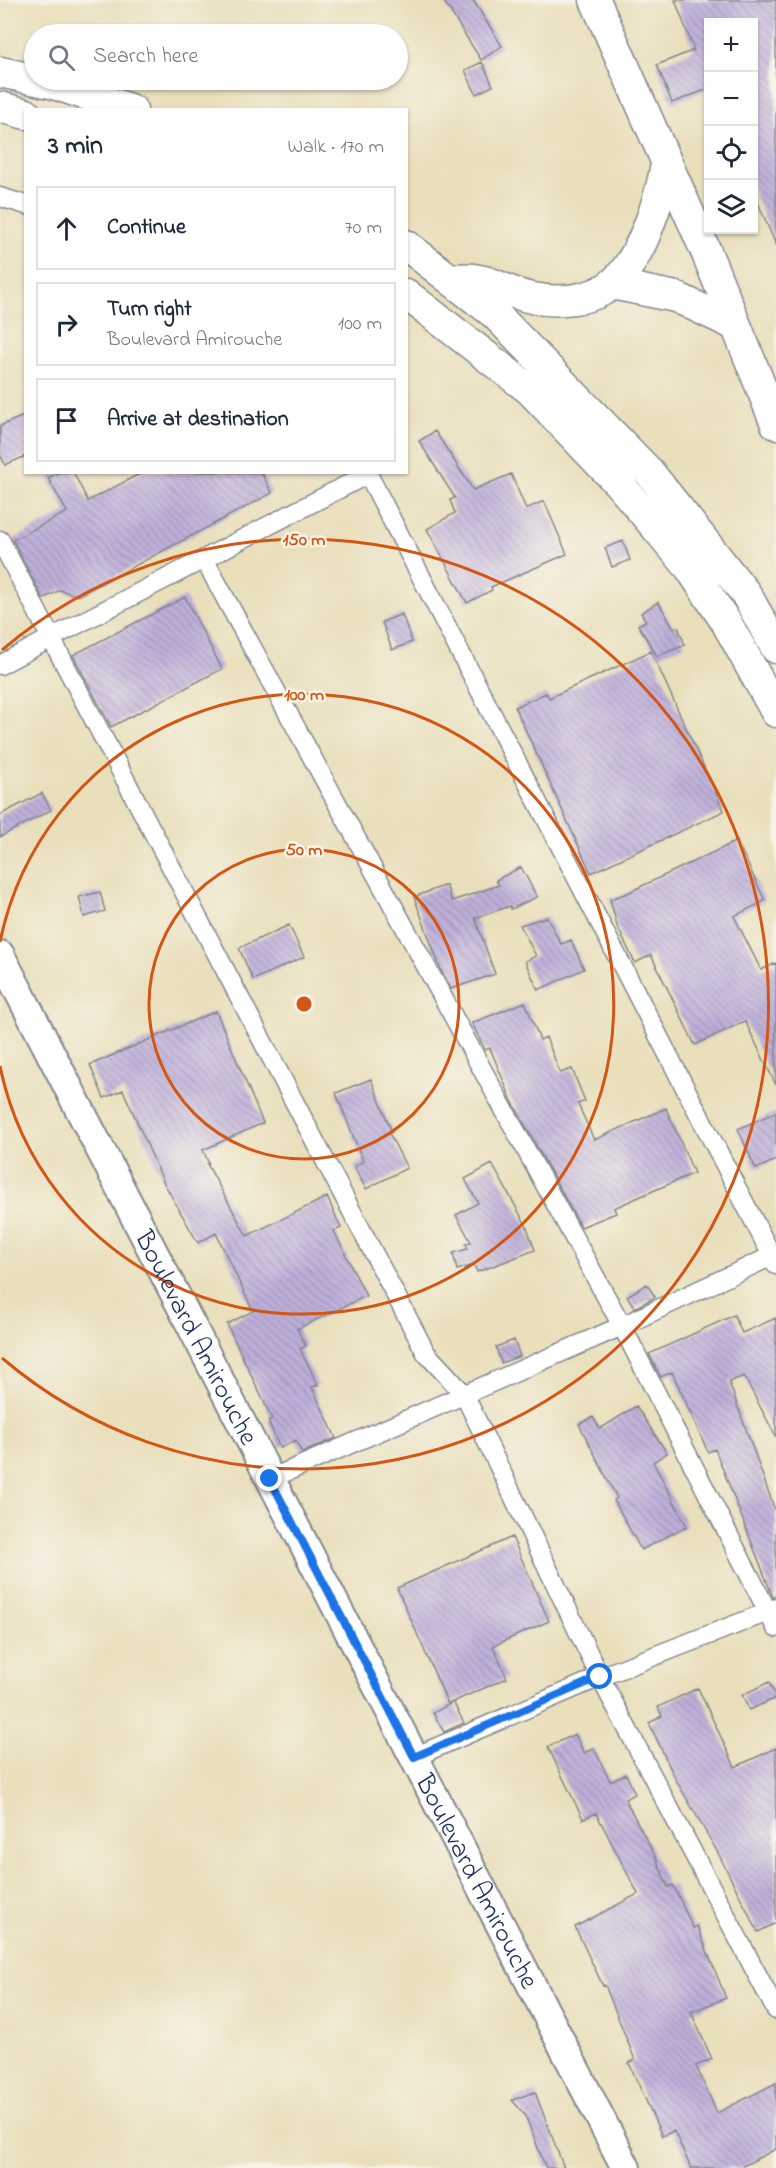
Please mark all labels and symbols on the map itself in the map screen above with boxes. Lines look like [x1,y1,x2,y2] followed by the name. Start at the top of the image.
[283,528,325,554] text: 150 m
[284,683,324,709] text: 100 m
[286,838,322,864] text: 50 m
[294,994,314,1014] centre of rings
[123,1223,267,1453] street label: Boulevard Amirouche
[256,1465,282,1491] route end
[586,1663,612,1689] route start
[404,1767,548,1997] street label: Boulevard Amirouche

